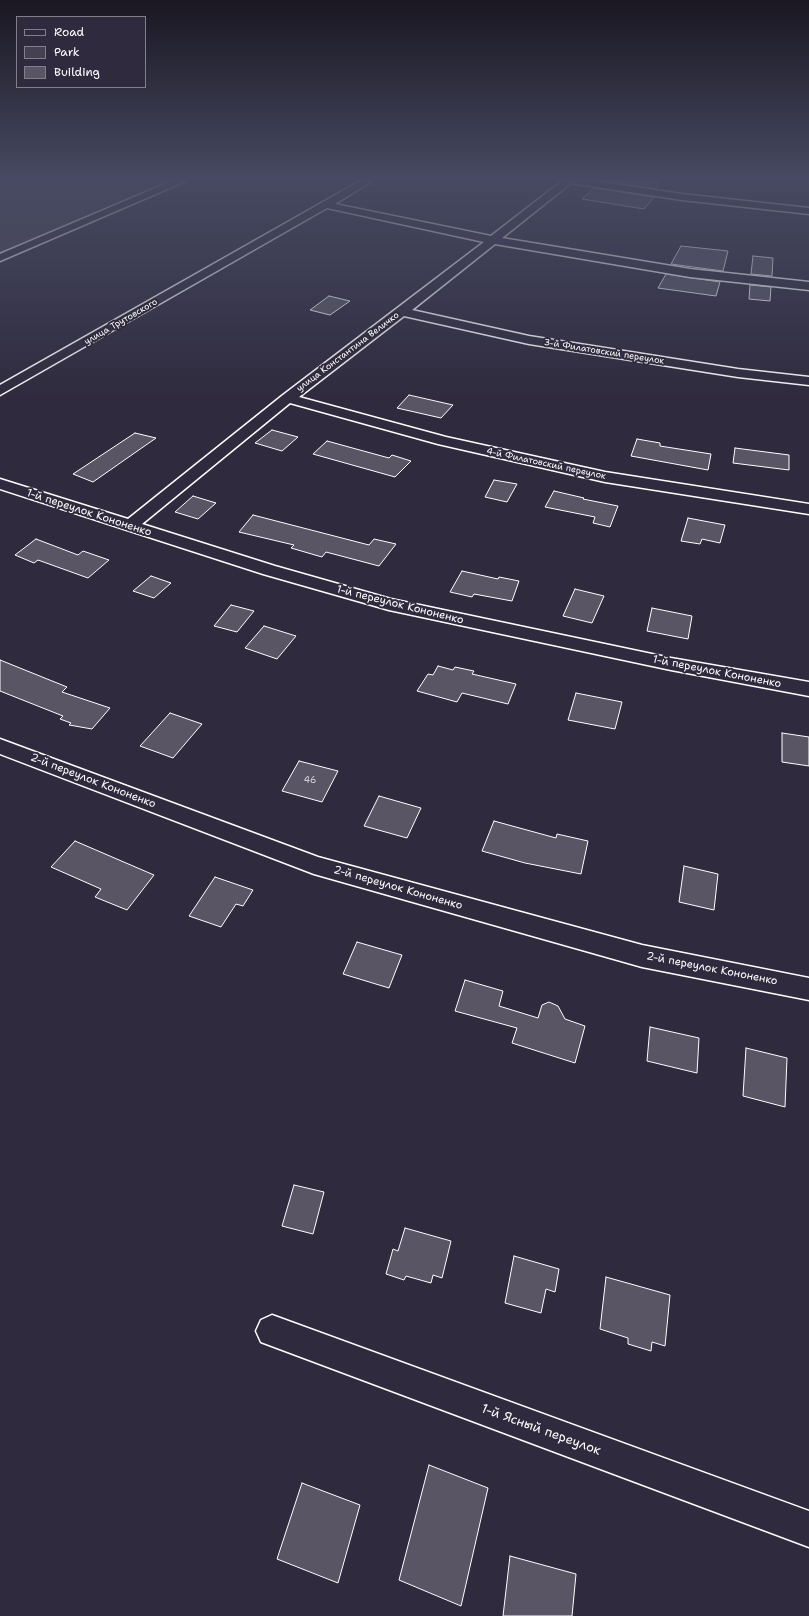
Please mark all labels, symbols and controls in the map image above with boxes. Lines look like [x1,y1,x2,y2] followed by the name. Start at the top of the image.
[16,16,146,88] legend
[54,24,84,40] text: Road
[54,44,80,60] text: Park
[54,64,100,80] text: Building
[82,297,160,347] street label: улица Трутовского
[295,310,401,394] street label: улица Константина Величко
[543,337,665,367] street label: 3-й Филатовский переулок
[485,446,607,482] street label: 4-й Филатовский переулок
[25,487,153,539] street label: 1-й переулок Кононенко
[335,583,465,627] street label: 1-й переулок Кононенко
[652,653,782,691] street label: 1-й переулок Кононенко
[28,751,158,811] street label: 2-й переулок Кононенко
[304,776,316,786] house number: 46
[332,863,464,913] street label: 2-й переулок Кононенко
[645,950,779,988] street label: 2-й переулок Кононенко
[479,1401,603,1459] street label: 1-й Ясный переулок

